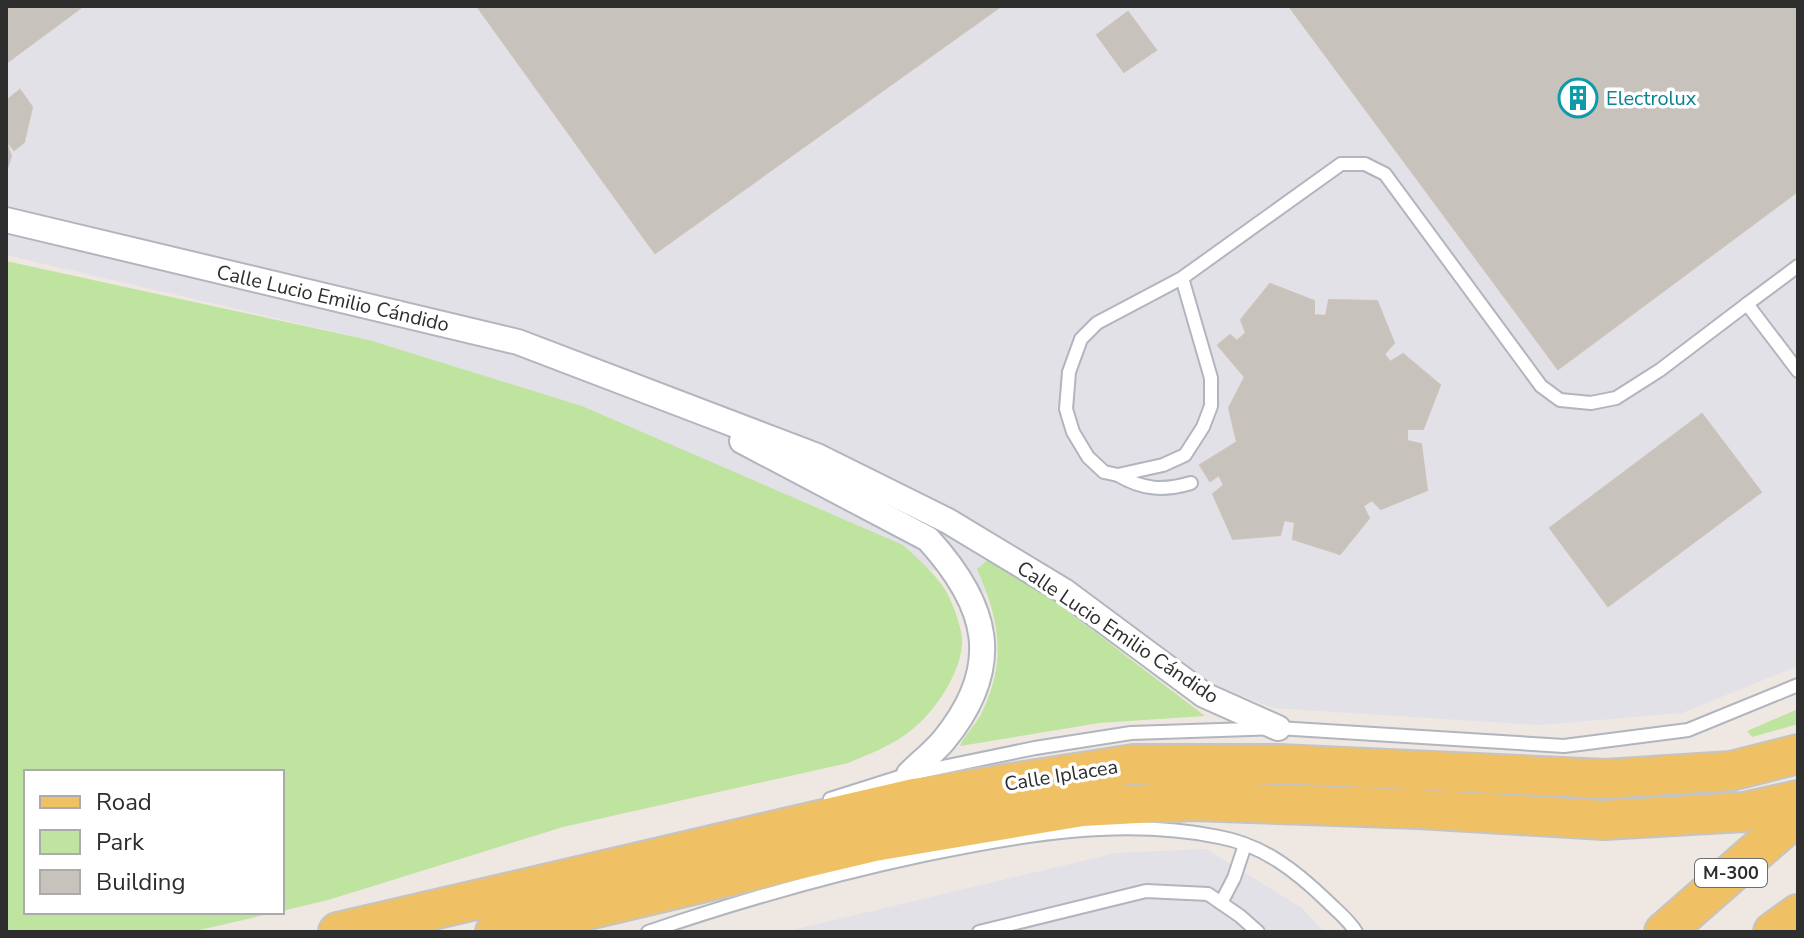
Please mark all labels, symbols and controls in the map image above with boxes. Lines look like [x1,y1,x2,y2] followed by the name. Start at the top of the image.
[1557,77,1599,119] building icon: Electrolux
[1606,85,1697,112] place label: Electrolux
[214,259,452,338] street label: Calle Lucio Emilio Cándido
[1012,555,1224,710] street label: Calle Lucio Emilio Cándido
[1002,753,1120,798] street label: Calle Iplacea
[24,770,284,914] legend
[96,786,152,818] text: Road
[96,826,145,858] text: Park
[1695,859,1767,887] road number: M-300
[96,866,186,898] text: Building

